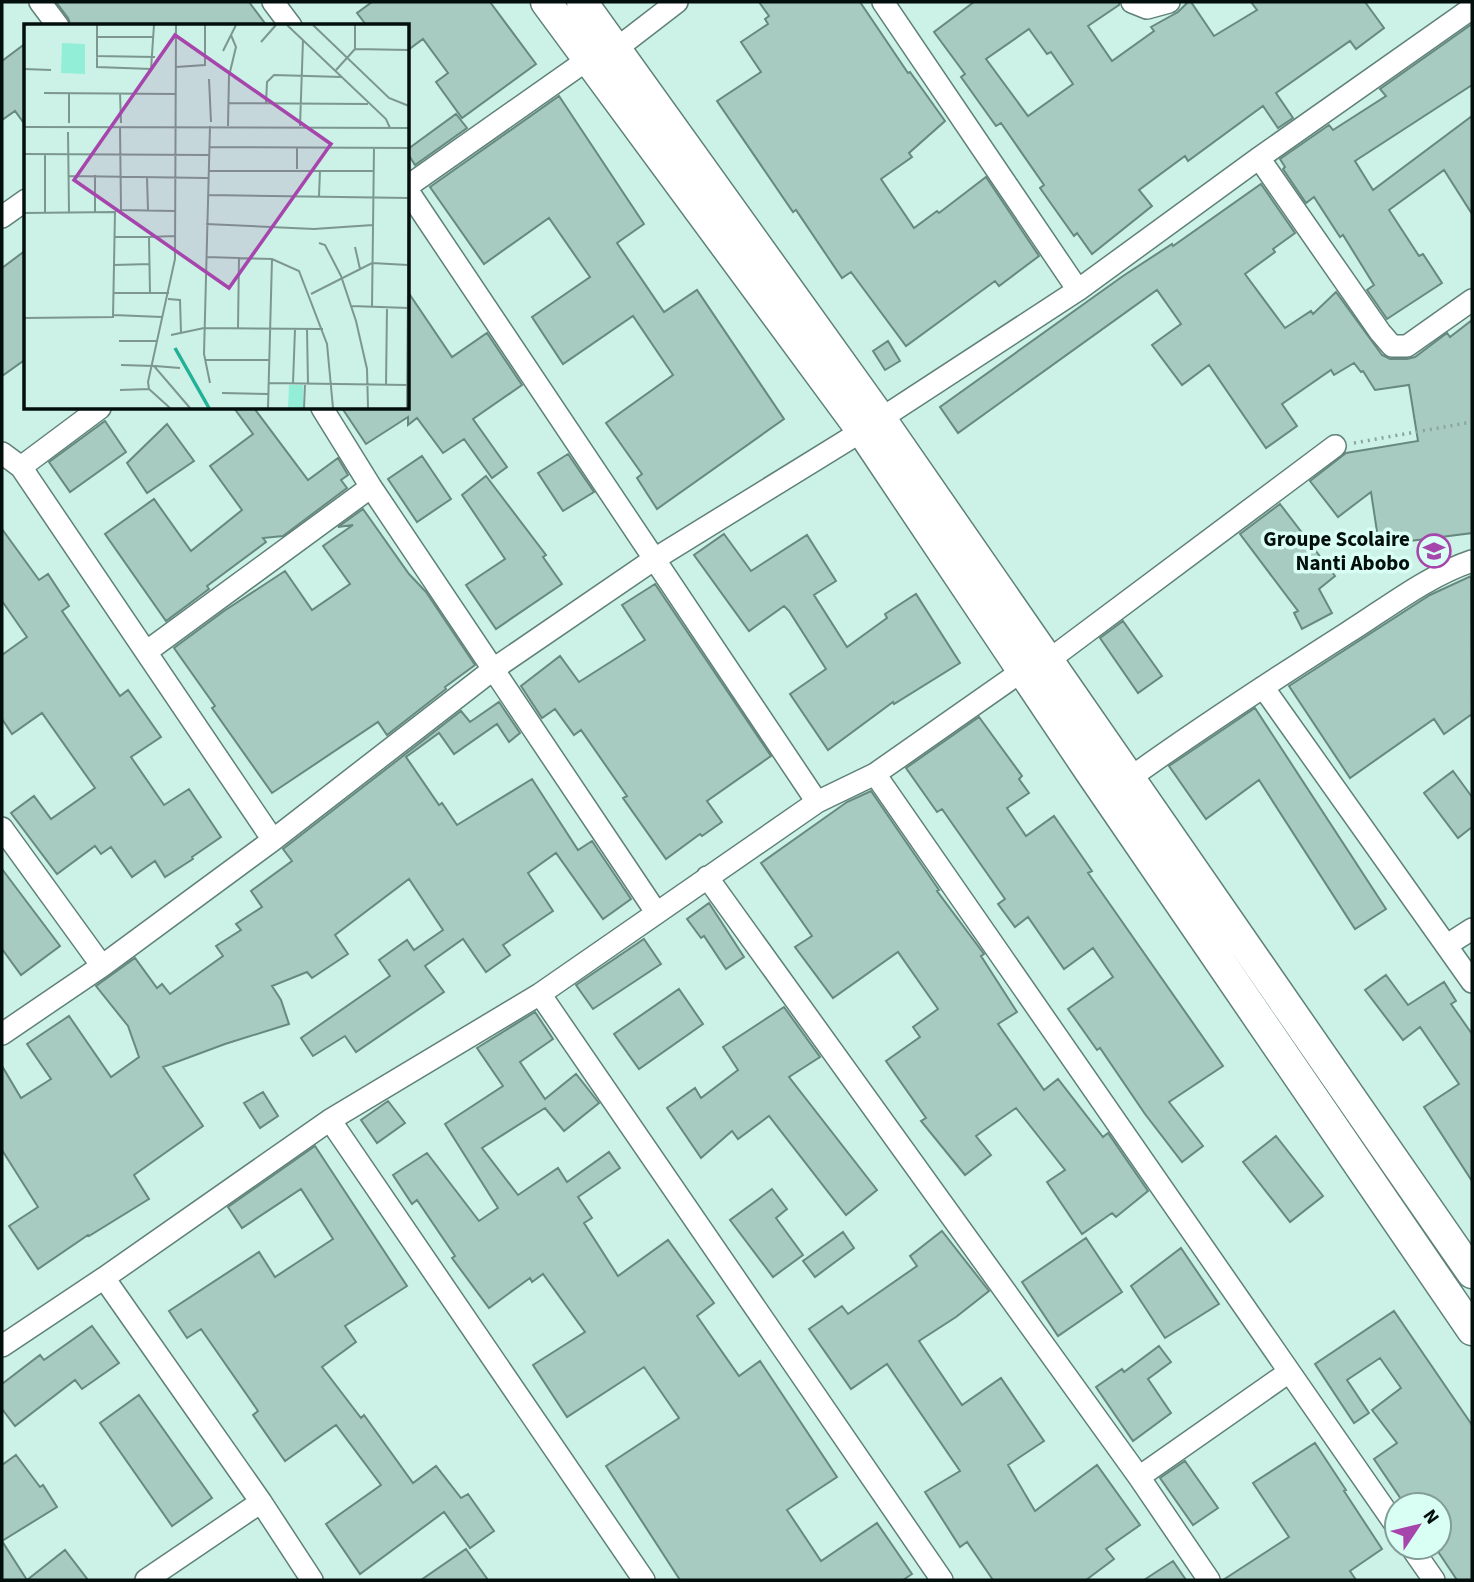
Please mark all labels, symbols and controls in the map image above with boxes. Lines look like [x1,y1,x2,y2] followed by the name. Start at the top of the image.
[24,24,410,410] inset map
[1263,524,1410,578] place label: Groupe Scolaire Nanti Abobo
[1415,532,1453,570] school or university icon: Groupe Scolaire Nanti Abobo
[1383,1491,1453,1561] north arrow
[1416,1504,1445,1530] text: N

